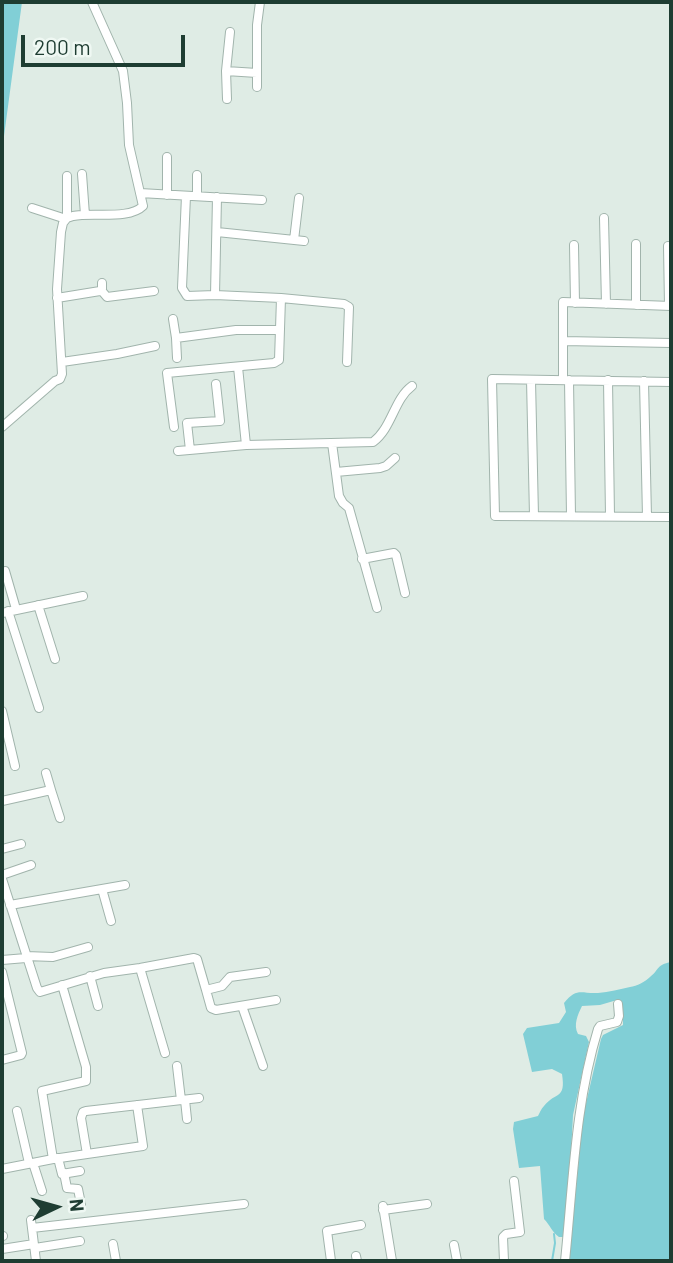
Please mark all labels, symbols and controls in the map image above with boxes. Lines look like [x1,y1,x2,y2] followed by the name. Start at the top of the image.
[24,21,189,65] scale bar
[34,34,91,59] text: 200 m
[21,1172,91,1242] north arrow
[65,1198,89,1212] text: N

